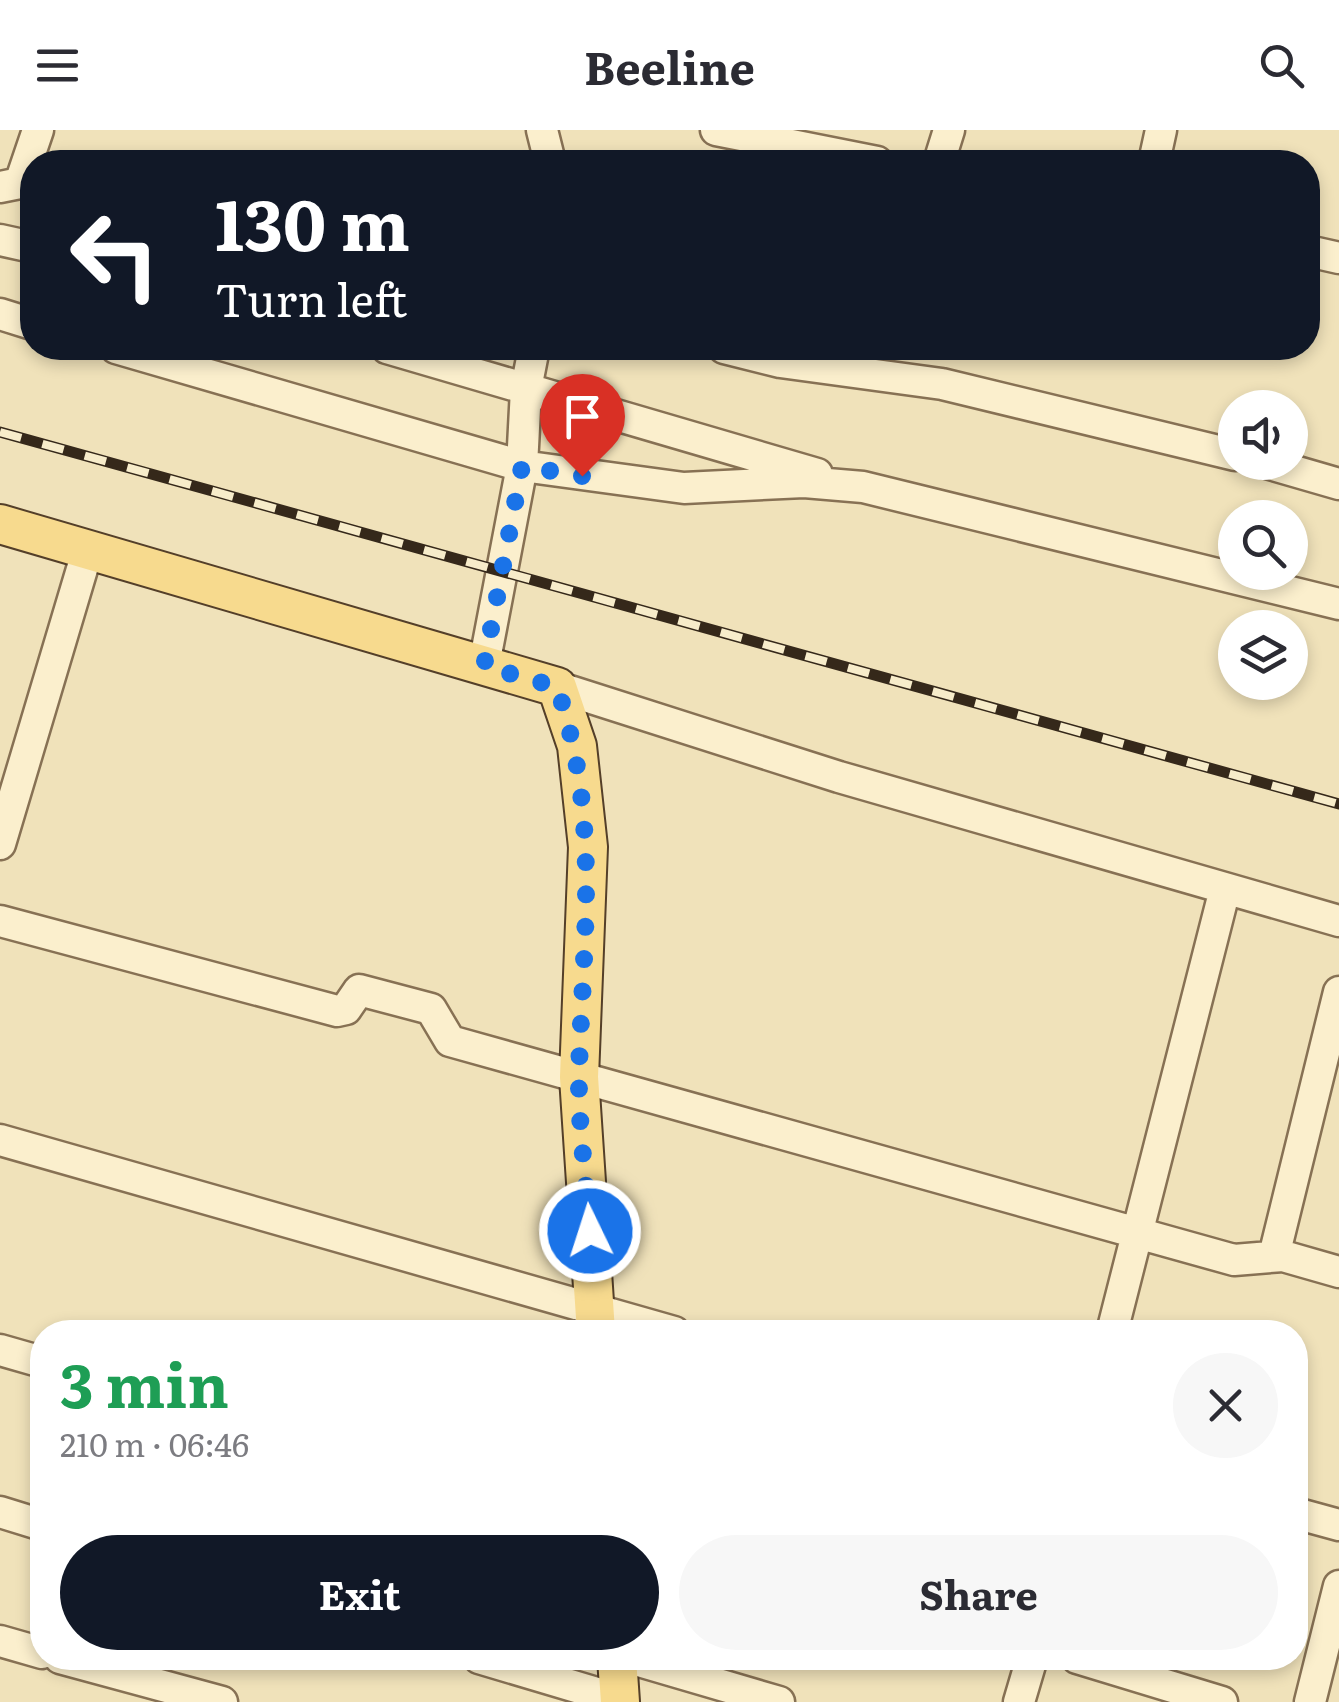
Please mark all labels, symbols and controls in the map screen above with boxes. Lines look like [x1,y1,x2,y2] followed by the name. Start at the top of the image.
[584,32,755,99] text: Beeline
[30,38,85,93] icon: menu
[1254,38,1309,93] icon: search
[215,169,410,273] text: 130 m
[50,190,180,320] icon: left
[215,264,407,331] text: Turn left
[540,374,625,477] pin
[555,389,610,444] icon: arrive
[1218,390,1308,700] map controls
[1218,390,1308,480] button: sound
[1218,500,1308,590] button: search
[1218,610,1308,700] button: layers
[538,1179,642,1283] position arrow
[60,1337,229,1426] text: 3 min
[1173,1353,1278,1458] button: close
[60,1419,249,1467] text: 210 m · 06:46
[60,1535,659,1650] button: Exit
[679,1535,1278,1650] button: Share

